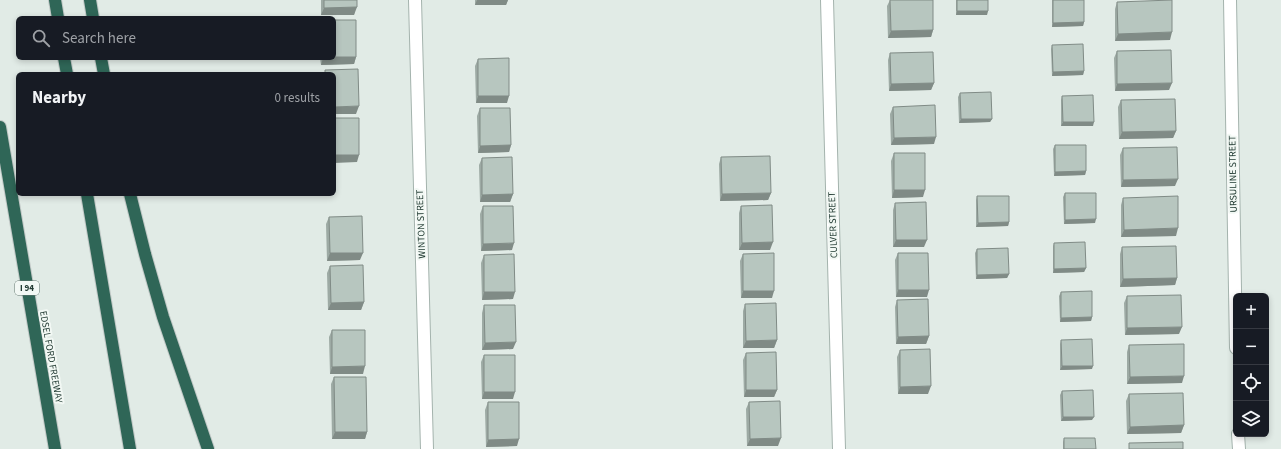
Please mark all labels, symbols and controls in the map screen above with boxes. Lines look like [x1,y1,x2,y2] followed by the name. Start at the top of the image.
[16,16,336,60] search box
[30,27,52,49] icon: search
[62,28,136,49] text: Search here
[32,86,86,110] text: Nearby
[275,89,320,107] text: 0 results
[1225,135,1241,213] street label: URSULINE STREET
[413,189,429,259] street label: WINTON STREET
[825,191,841,258] street label: CULVER STREET
[15,281,39,295] road number: I 94
[1233,293,1269,437] map controls
[1233,293,1269,329] button: +
[36,310,66,404] street label: EDSEL FORD FREEWAY
[1233,329,1269,365] button: −
[1233,365,1269,401] button: locate
[1233,401,1269,437] button: layers

